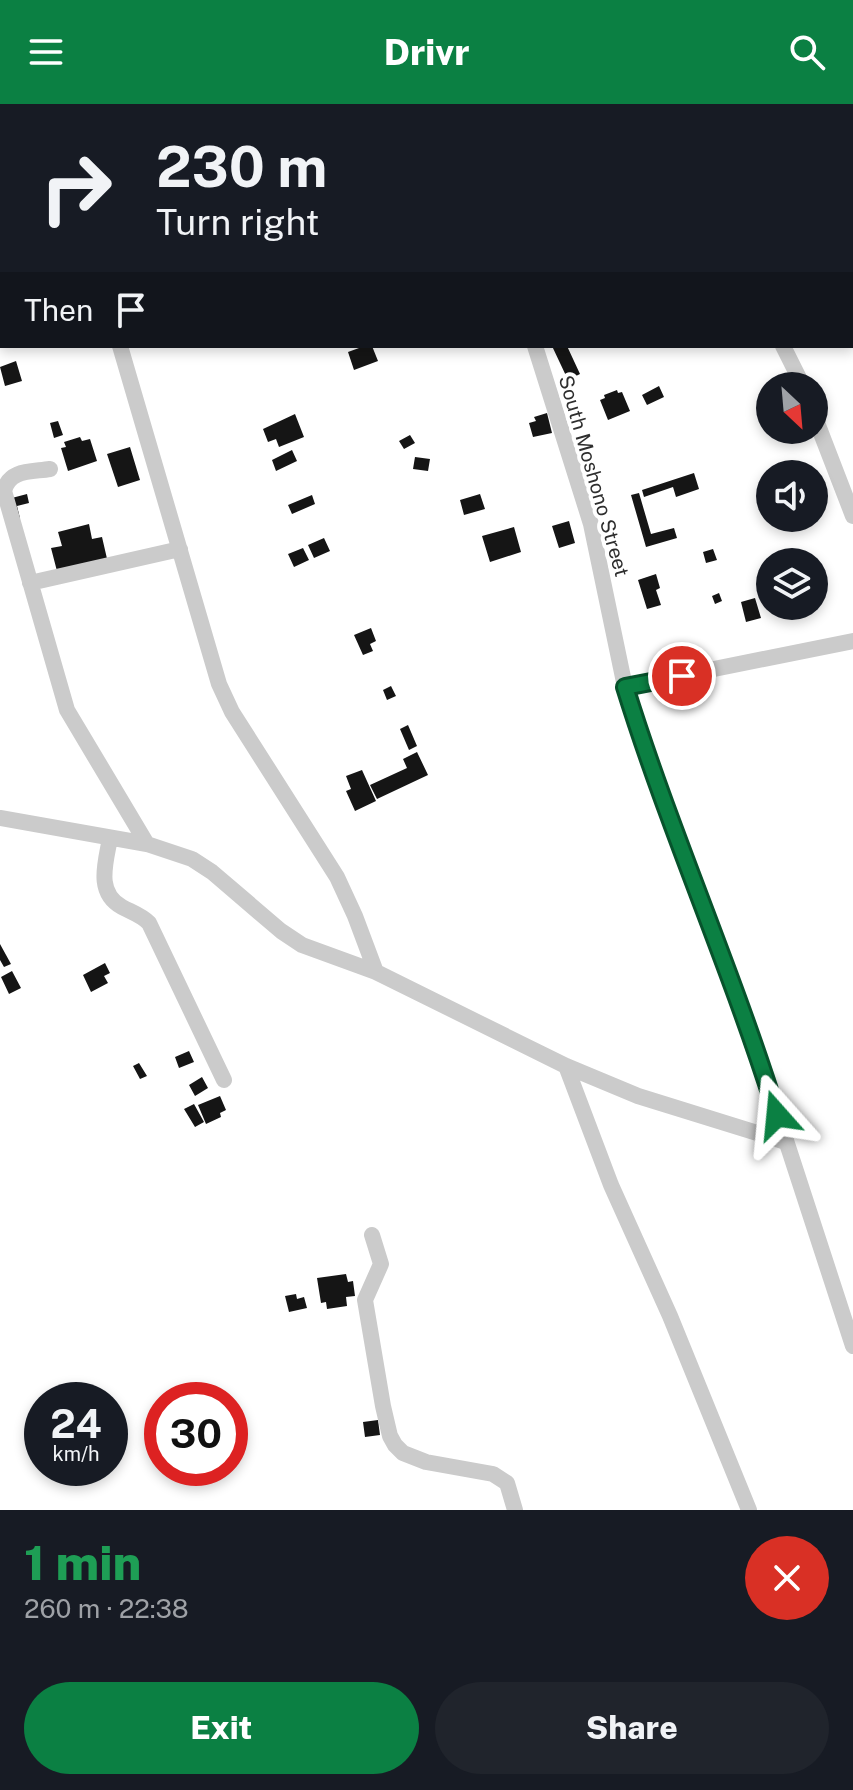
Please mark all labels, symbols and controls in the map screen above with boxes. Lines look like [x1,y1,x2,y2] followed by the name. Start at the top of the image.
[24,30,68,74] icon: menu
[785,30,829,74] icon: search
[384,31,469,73] text: Drivr
[156,134,328,200] text: 230 m
[24,136,128,240] icon: right
[156,201,319,243] text: Turn right
[109,288,153,332] icon: arrive
[24,292,93,328] text: Then
[756,372,828,444] north arrow
[756,372,828,620] map controls
[554,373,634,579] street label: South Moshono Street
[756,460,828,532] button: sound
[756,548,828,620] button: layers
[648,642,716,710] pin
[660,654,704,698] icon: arrive
[735,1073,819,1157] position arrow
[144,1382,248,1486] speed limit sign: 30
[50,1400,102,1447] text: 24
[52,1442,100,1466] text: km/h
[24,1534,141,1591] text: 1 min
[745,1536,829,1620] button: close
[24,1593,189,1624] text: 260 m · 22:38
[24,1682,419,1774] button: Exit
[435,1682,829,1774] button: Share

